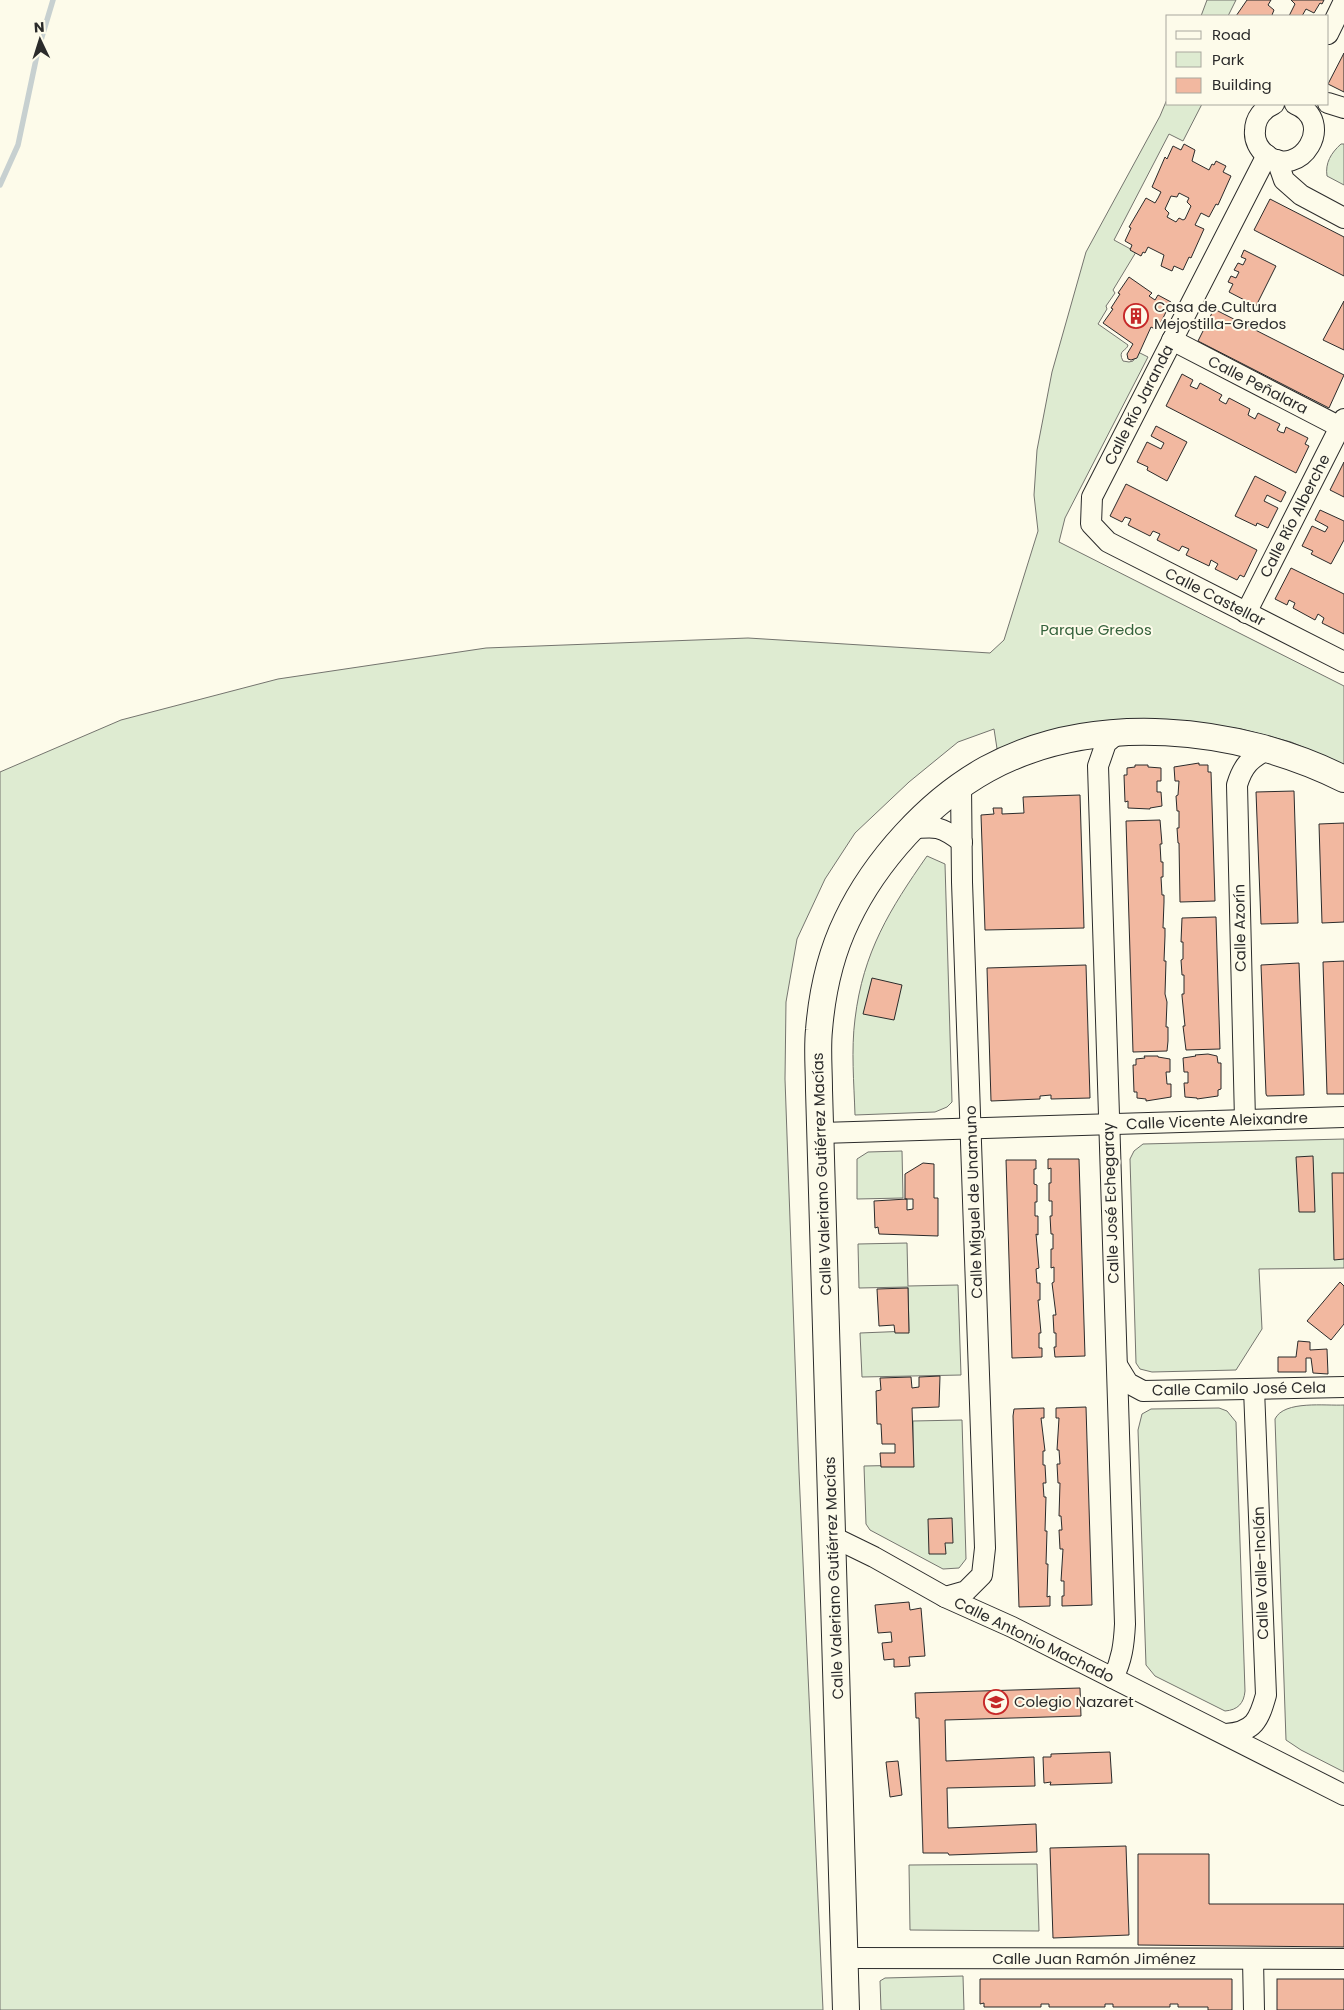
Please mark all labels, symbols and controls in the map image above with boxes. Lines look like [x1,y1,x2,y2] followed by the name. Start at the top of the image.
[15,15,65,65] north arrow
[1166,15,1329,105] legend
[33,17,45,37] text: N
[1212,24,1251,45] text: Road
[1212,49,1244,70] text: Park
[1212,74,1272,95] text: Building
[1154,296,1287,334] place label: Casa de Cultura Mejostilla-Gredos
[1123,303,1149,329] building icon: Casa de Cultura Mejostilla-Gredos
[1099,341,1178,469] street label: Calle Río Jaranda
[1205,350,1312,419] street label: Calle Peñalara
[1254,451,1335,581] street label: Calle Río Alberche
[1162,562,1269,631] street label: Calle Castellar
[1040,619,1152,640] park label: Parque Gredos
[1228,884,1251,972] street label: Calle Azorín
[807,1052,836,1296] street label: Calle Valeriano Gutiérrez Macías
[960,1105,987,1299] street label: Calle Miguel de Unamuno
[1126,1107,1308,1134] street label: Calle Vicente Aleixandre
[1097,1122,1124,1284] street label: Calle José Echegaray
[1152,1376,1326,1401] street label: Calle Camilo José Cela
[819,1456,848,1700] street label: Calle Valeriano Gutiérrez Macías
[1248,1506,1273,1640] street label: Calle Valle-Inclán
[951,1592,1118,1688] street label: Calle Antonio Machado
[983,1689,1009,1715] school or university icon: Colegio Nazaret
[1014,1691,1134,1712] place label: Colegio Nazaret
[992,1948,1196,1969] street label: Calle Juan Ramón Jiménez

